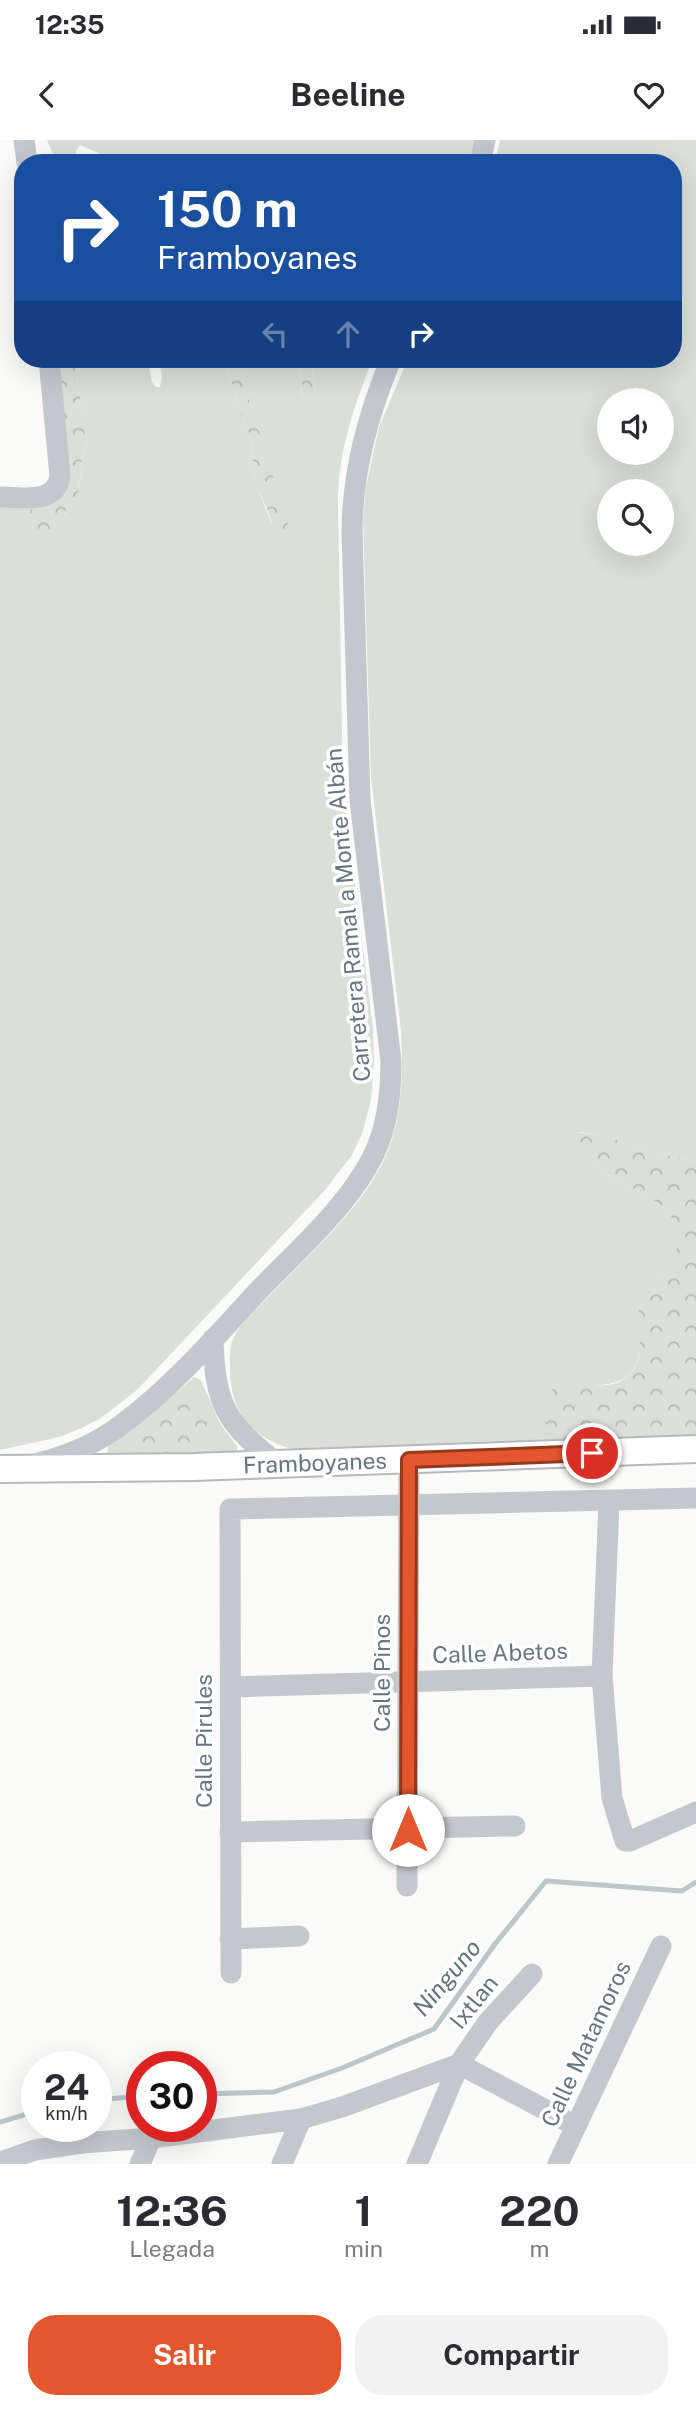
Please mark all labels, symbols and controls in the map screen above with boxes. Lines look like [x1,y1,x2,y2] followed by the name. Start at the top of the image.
[35,9,105,40] text: 12:35
[28,76,66,114] icon: back
[290,76,406,113] text: Beeline
[630,76,668,114] icon: heart
[157,180,298,238] text: 150 m
[42,182,133,273] icon: right
[157,239,357,276] text: Framboyanes
[256,315,294,353] icon: left
[329,315,367,353] icon: ahead
[402,315,440,353] icon: right
[597,388,674,556] map controls
[597,388,674,465] button: sound
[597,479,674,556] button: search
[319,747,376,1083] street label: Carretera Ramal a Monte Albán
[562,1423,622,1483] pin
[573,1434,611,1472] icon: arrive
[243,1446,387,1479] street label: Framboyanes
[368,1614,395,1732] street label: Calle Pinos
[432,1637,568,1668] street label: Calle Abetos
[190,1674,217,1808] street label: Calle Pirules
[371,1793,445,1867] position arrow
[406,1934,486,2021] water label: Ninguno
[535,1956,636,2131] street label: Calle Matamoros
[444,1970,503,2034] street label: Ixtlan
[126,2051,217,2142] speed limit sign: 30
[44,2067,89,2108] text: 24
[45,2103,88,2124] text: km/h
[116,2186,228,2235] text: 12:36
[355,2186,373,2235] text: 1
[499,2186,580,2235] text: 220
[129,2235,215,2262] text: Llegada
[344,2235,383,2262] text: min
[530,2235,549,2262] text: m
[28,2315,341,2395] button: Salir
[355,2315,668,2395] button: Compartir

